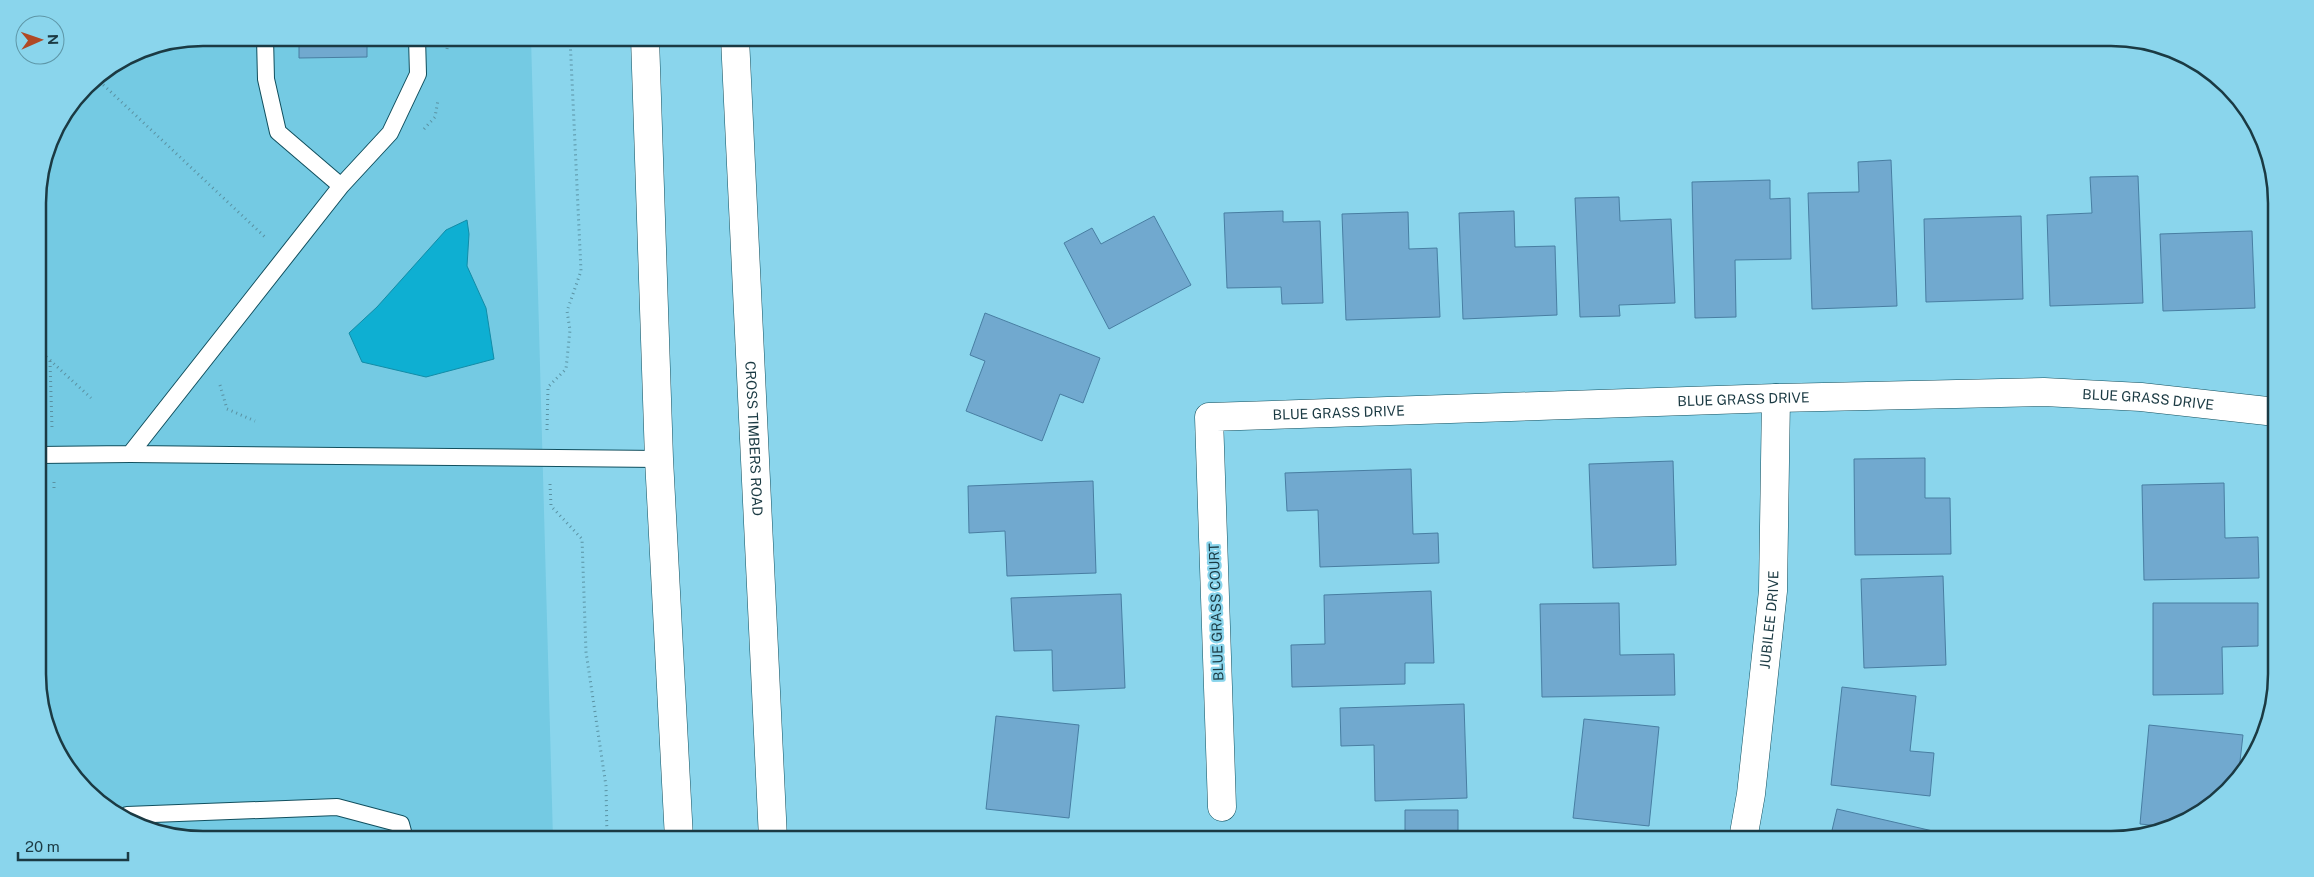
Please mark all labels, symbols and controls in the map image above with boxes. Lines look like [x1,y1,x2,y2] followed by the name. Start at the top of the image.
[15,15,65,65] north arrow
[45,34,61,45] text: N
[742,361,766,516] street label: CROSS TIMBERS ROAD
[2082,386,2215,413] street label: BLUE GRASS DRIVE
[1677,389,1810,409] street label: BLUE GRASS DRIVE
[1272,402,1405,423] street label: BLUE GRASS DRIVE
[1206,543,1226,681] street label: BLUE GRASS COURT
[1757,570,1781,670] street label: JUBILEE DRIVE
[18,830,128,862] scale bar
[25,838,60,855] text: 20 m

